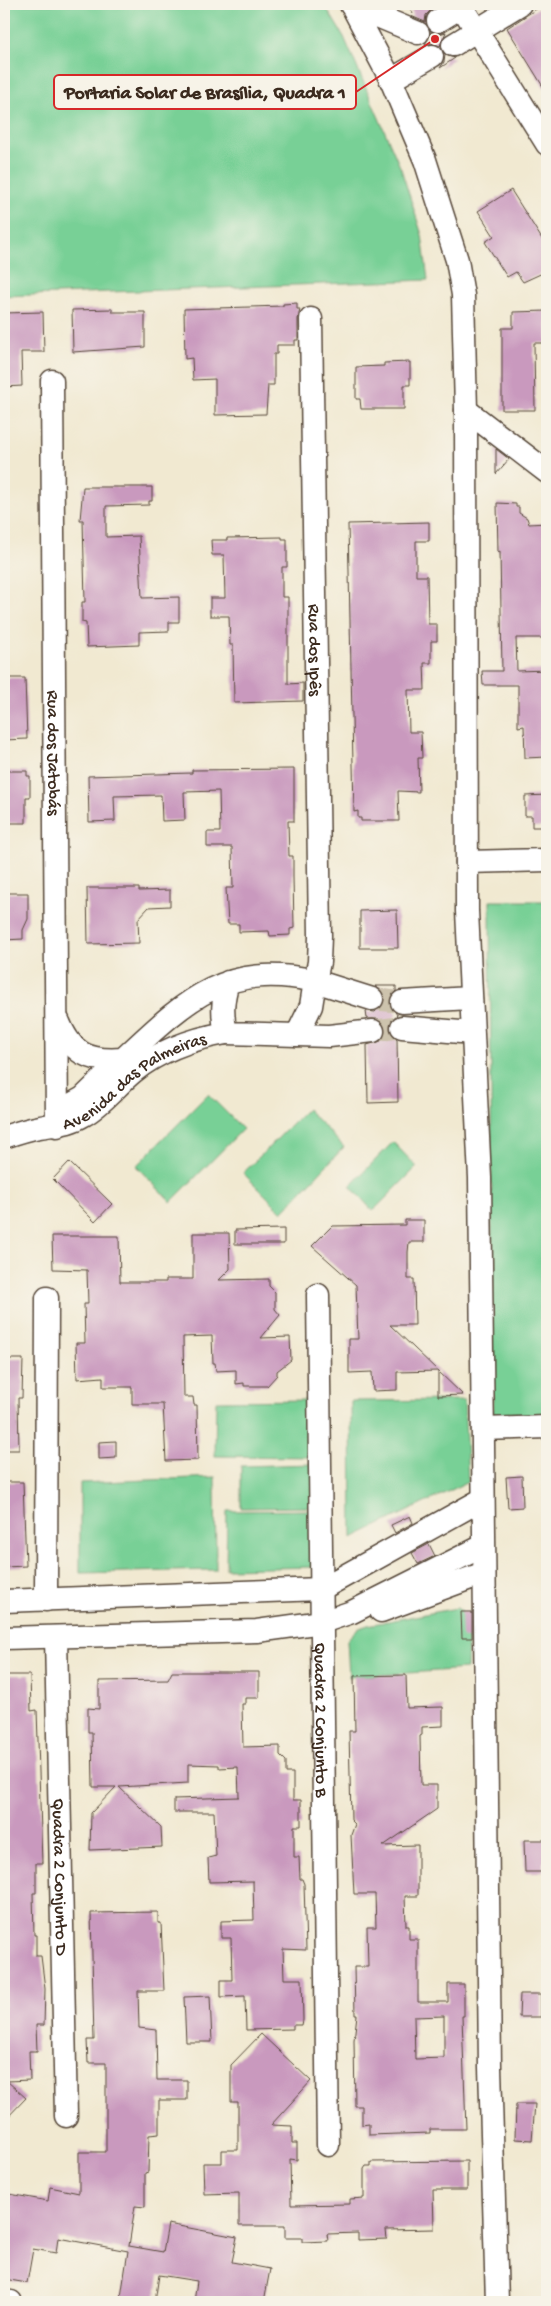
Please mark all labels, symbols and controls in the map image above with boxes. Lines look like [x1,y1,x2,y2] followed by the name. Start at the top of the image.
[54,75,356,109] callout: Portaria Solar de Brasília, Quadra 1
[63,83,346,106] text: Portaria Solar de Brasília, Quadra 1
[302,604,325,698] street label: Rua dos Ipês
[41,690,63,817] street label: Rua dos Jatobás
[61,1029,210,1136] street label: Avenida das Palmeiras
[308,1642,331,1798] street label: Quadra 2 Conjunto B
[46,1798,71,1956] street label: Quadra 2 Conjunto D

